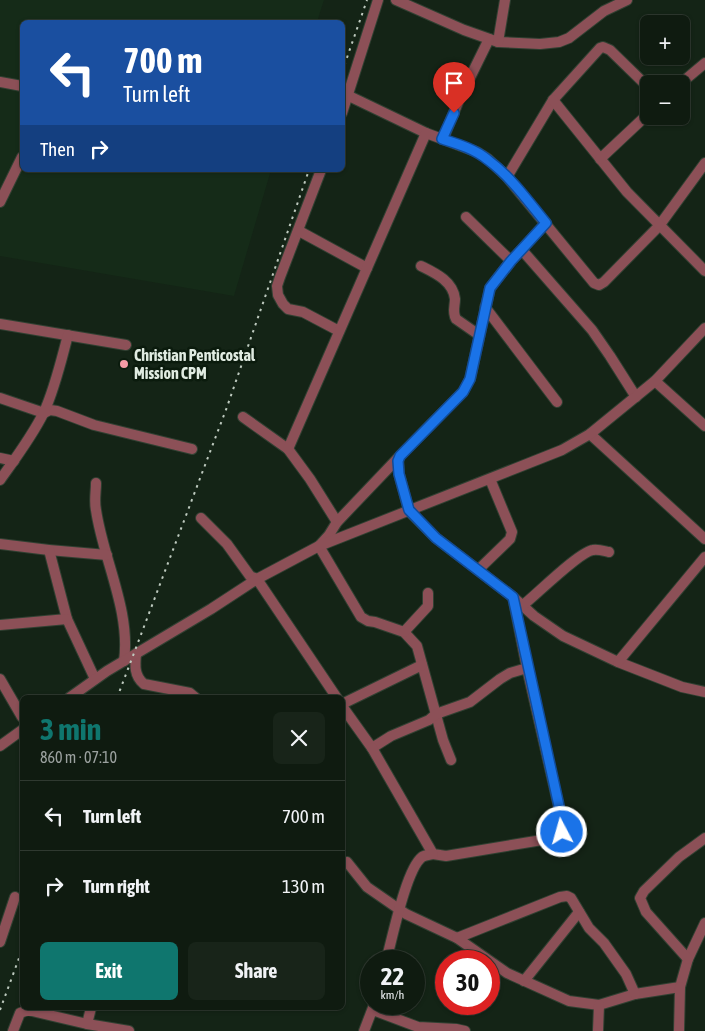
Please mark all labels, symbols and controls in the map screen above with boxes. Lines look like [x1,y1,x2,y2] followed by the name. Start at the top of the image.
[640,15,690,125] map controls
[640,15,690,65] button: +
[40,40,105,105] icon: left
[123,40,202,80] text: 700 m
[433,62,475,113] pin
[440,69,468,97] icon: arrive
[640,75,690,125] button: −
[123,81,190,107] text: Turn left
[85,135,113,163] icon: right
[40,138,75,160] text: Then
[134,346,256,382] place label: Christian Penticostal Mission CPM
[118,358,130,370] marker: Christian Penticostal Mission CPM
[40,712,101,746] text: 3 min
[273,712,325,764] button: close
[40,748,117,766] text: 860 m · 07:10
[40,802,68,830] icon: left
[83,805,141,827] text: Turn left
[282,805,325,827] text: 700 m
[535,805,587,857] position arrow
[40,872,68,900] icon: right
[83,875,150,897] text: Turn right
[282,875,325,897] text: 130 m
[40,942,178,1000] button: Exit
[188,942,325,1000] button: Share
[435,950,500,1015] speed limit sign: 30
[381,962,404,990] text: 22
[381,988,404,1002] text: km/h

